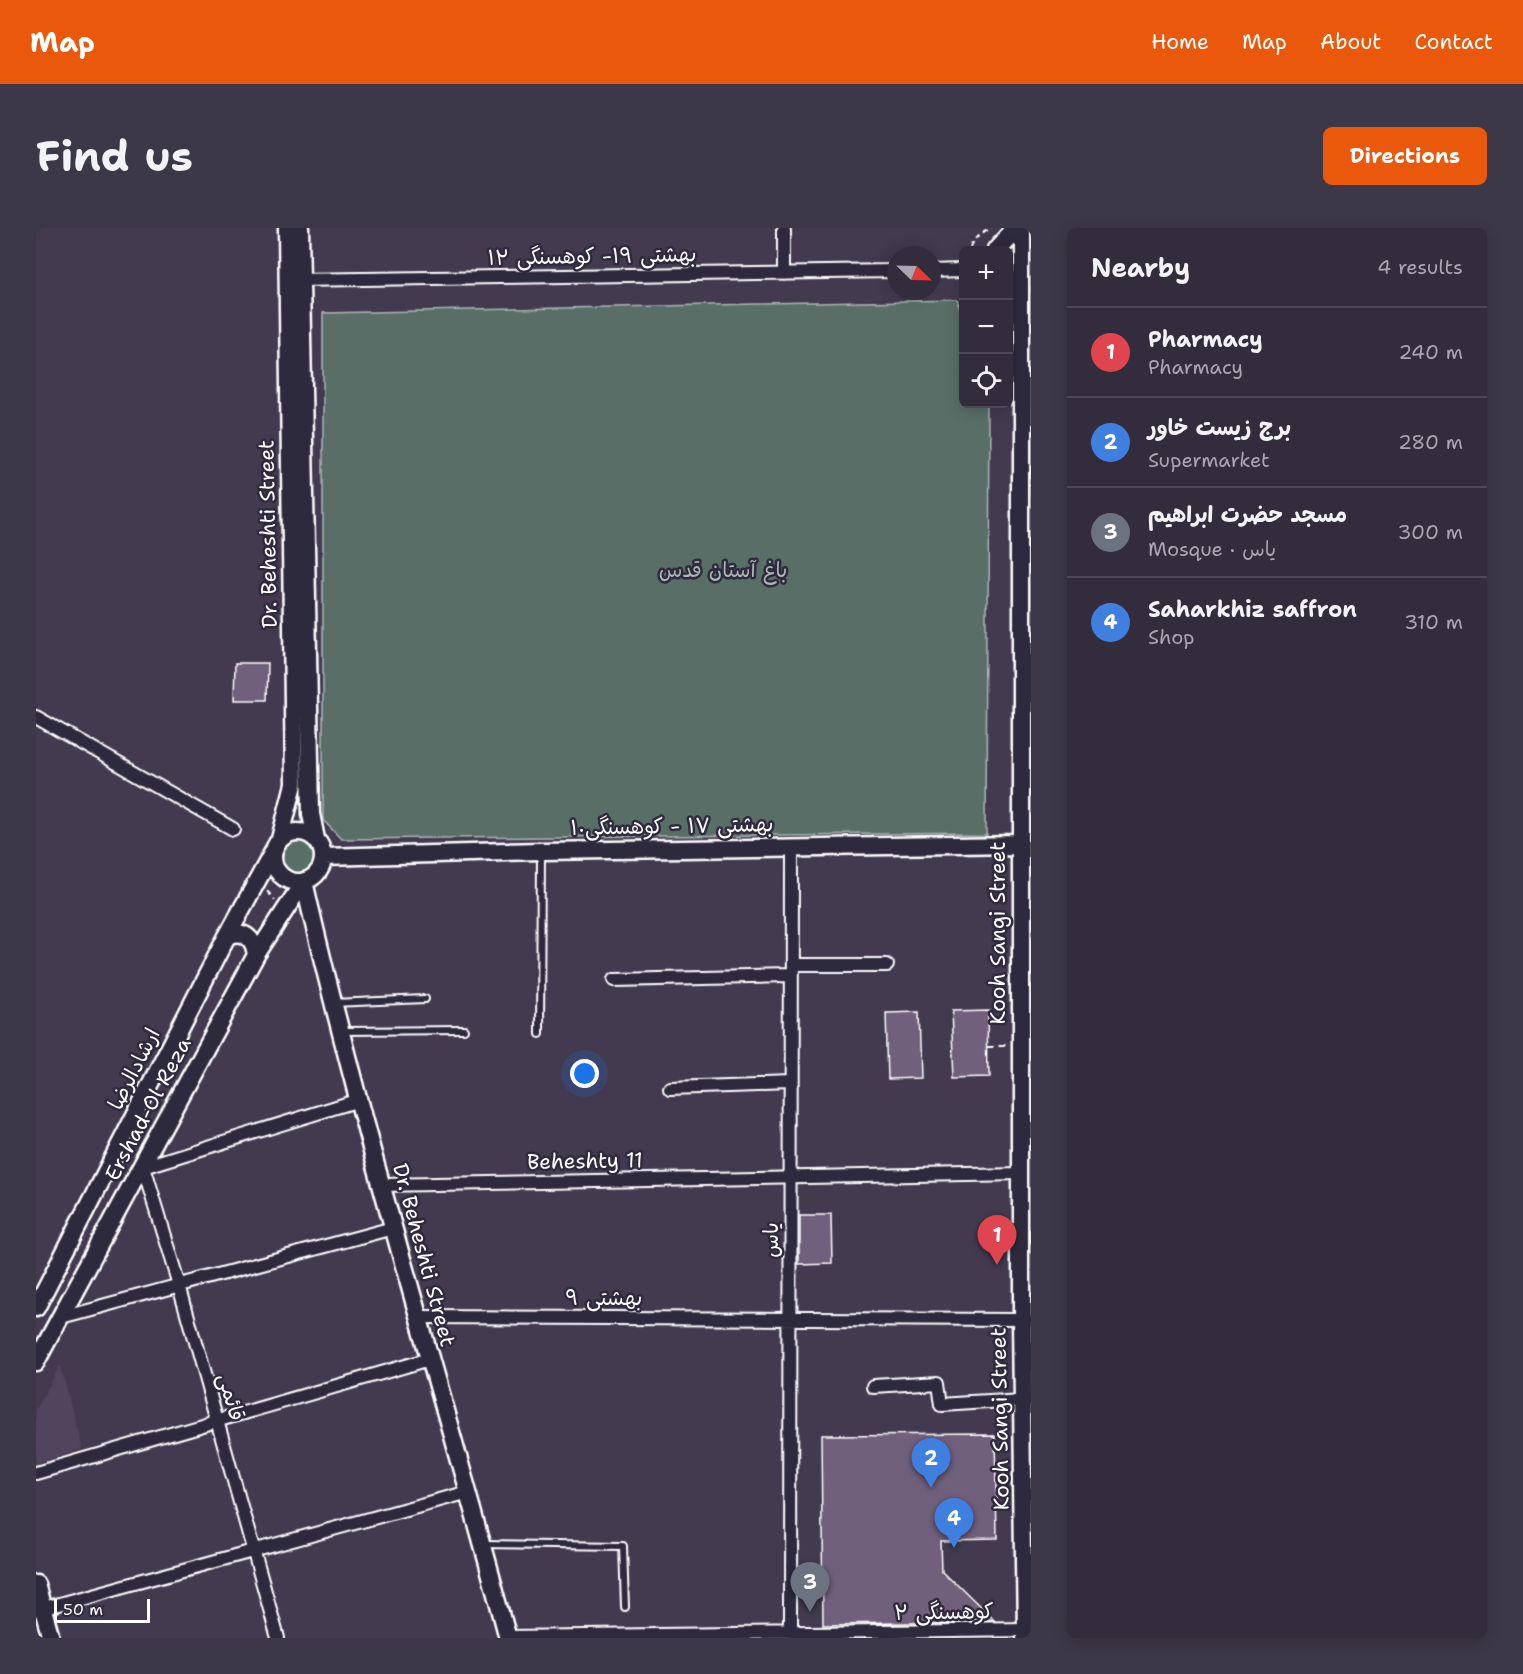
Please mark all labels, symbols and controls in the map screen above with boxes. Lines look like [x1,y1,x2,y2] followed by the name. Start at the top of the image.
[30,23,95,61] text: Map
[1151,28,1209,56] text: Home
[1242,28,1287,56] text: Map
[1320,28,1381,56] text: About
[1414,28,1493,56] text: Contact
[1323,127,1487,185] button: Directions
[36,128,193,184] text: Find us
[487,240,697,272] street label: بهشتی ۱۹- کوهسنگی ۱۲
[887,246,941,300] north arrow
[959,246,1013,408] map controls
[959,246,1013,300] button: +
[1091,250,1190,285] text: Nearby
[1377,254,1463,280] text: 4 results
[959,300,1013,354] button: −
[1148,325,1263,354] text: Pharmacy
[1106,339,1115,365] text: 1
[1398,339,1463,365] text: 240 m
[959,354,1013,408] button: locate
[1148,354,1243,380] text: Pharmacy
[1148,413,1291,442] text: برج زیست خاور
[1104,429,1118,455] text: 2
[1398,429,1463,455] text: 280 m
[252,440,284,628] street label: Dr. Beheshti Street
[1148,447,1270,473] text: Supermarket
[1148,500,1347,529] text: مسجد حضرت ابراهیم
[1104,519,1118,545] text: 3
[1397,519,1463,545] text: 300 m
[1148,536,1276,562] text: Mosque · یاس
[659,556,787,585] park label: باغ آستان قدس
[1148,595,1357,624] text: Saharkhiz saffron
[1104,609,1118,635] text: 4
[1404,609,1463,635] text: 310 m
[1148,624,1195,650] text: Shop
[570,810,774,842] street label: بهشتی ۱۷ - کوهسنگی۱۰
[984,842,1012,1024] street label: Kooh Sangi Street
[101,1023,167,1115] street label: ارشادالرضا
[98,1033,198,1185] street label: Ershad-Ol Reza
[570,1059,599,1088] your location
[527,1146,643,1176] street label: Beheshty 11
[386,1160,462,1350] street label: Dr. Beheshti Street
[978,1216,1016,1265] pin: 1
[757,1222,785,1258] street label: یاس
[566,1284,642,1312] street label: بهشتی ۹
[984,1327,1016,1511] street label: Kooh Sangi Street
[211,1370,251,1424] street label: قائمی
[912,1438,950,1488] pin: 2
[934,1498,974,1548] pin: 4
[790,1562,830,1612] pin: 3
[54,1596,150,1624] scale bar
[894,1597,994,1627] street label: کوهسنگی ۲
[63,1599,103,1620] text: 50 m

